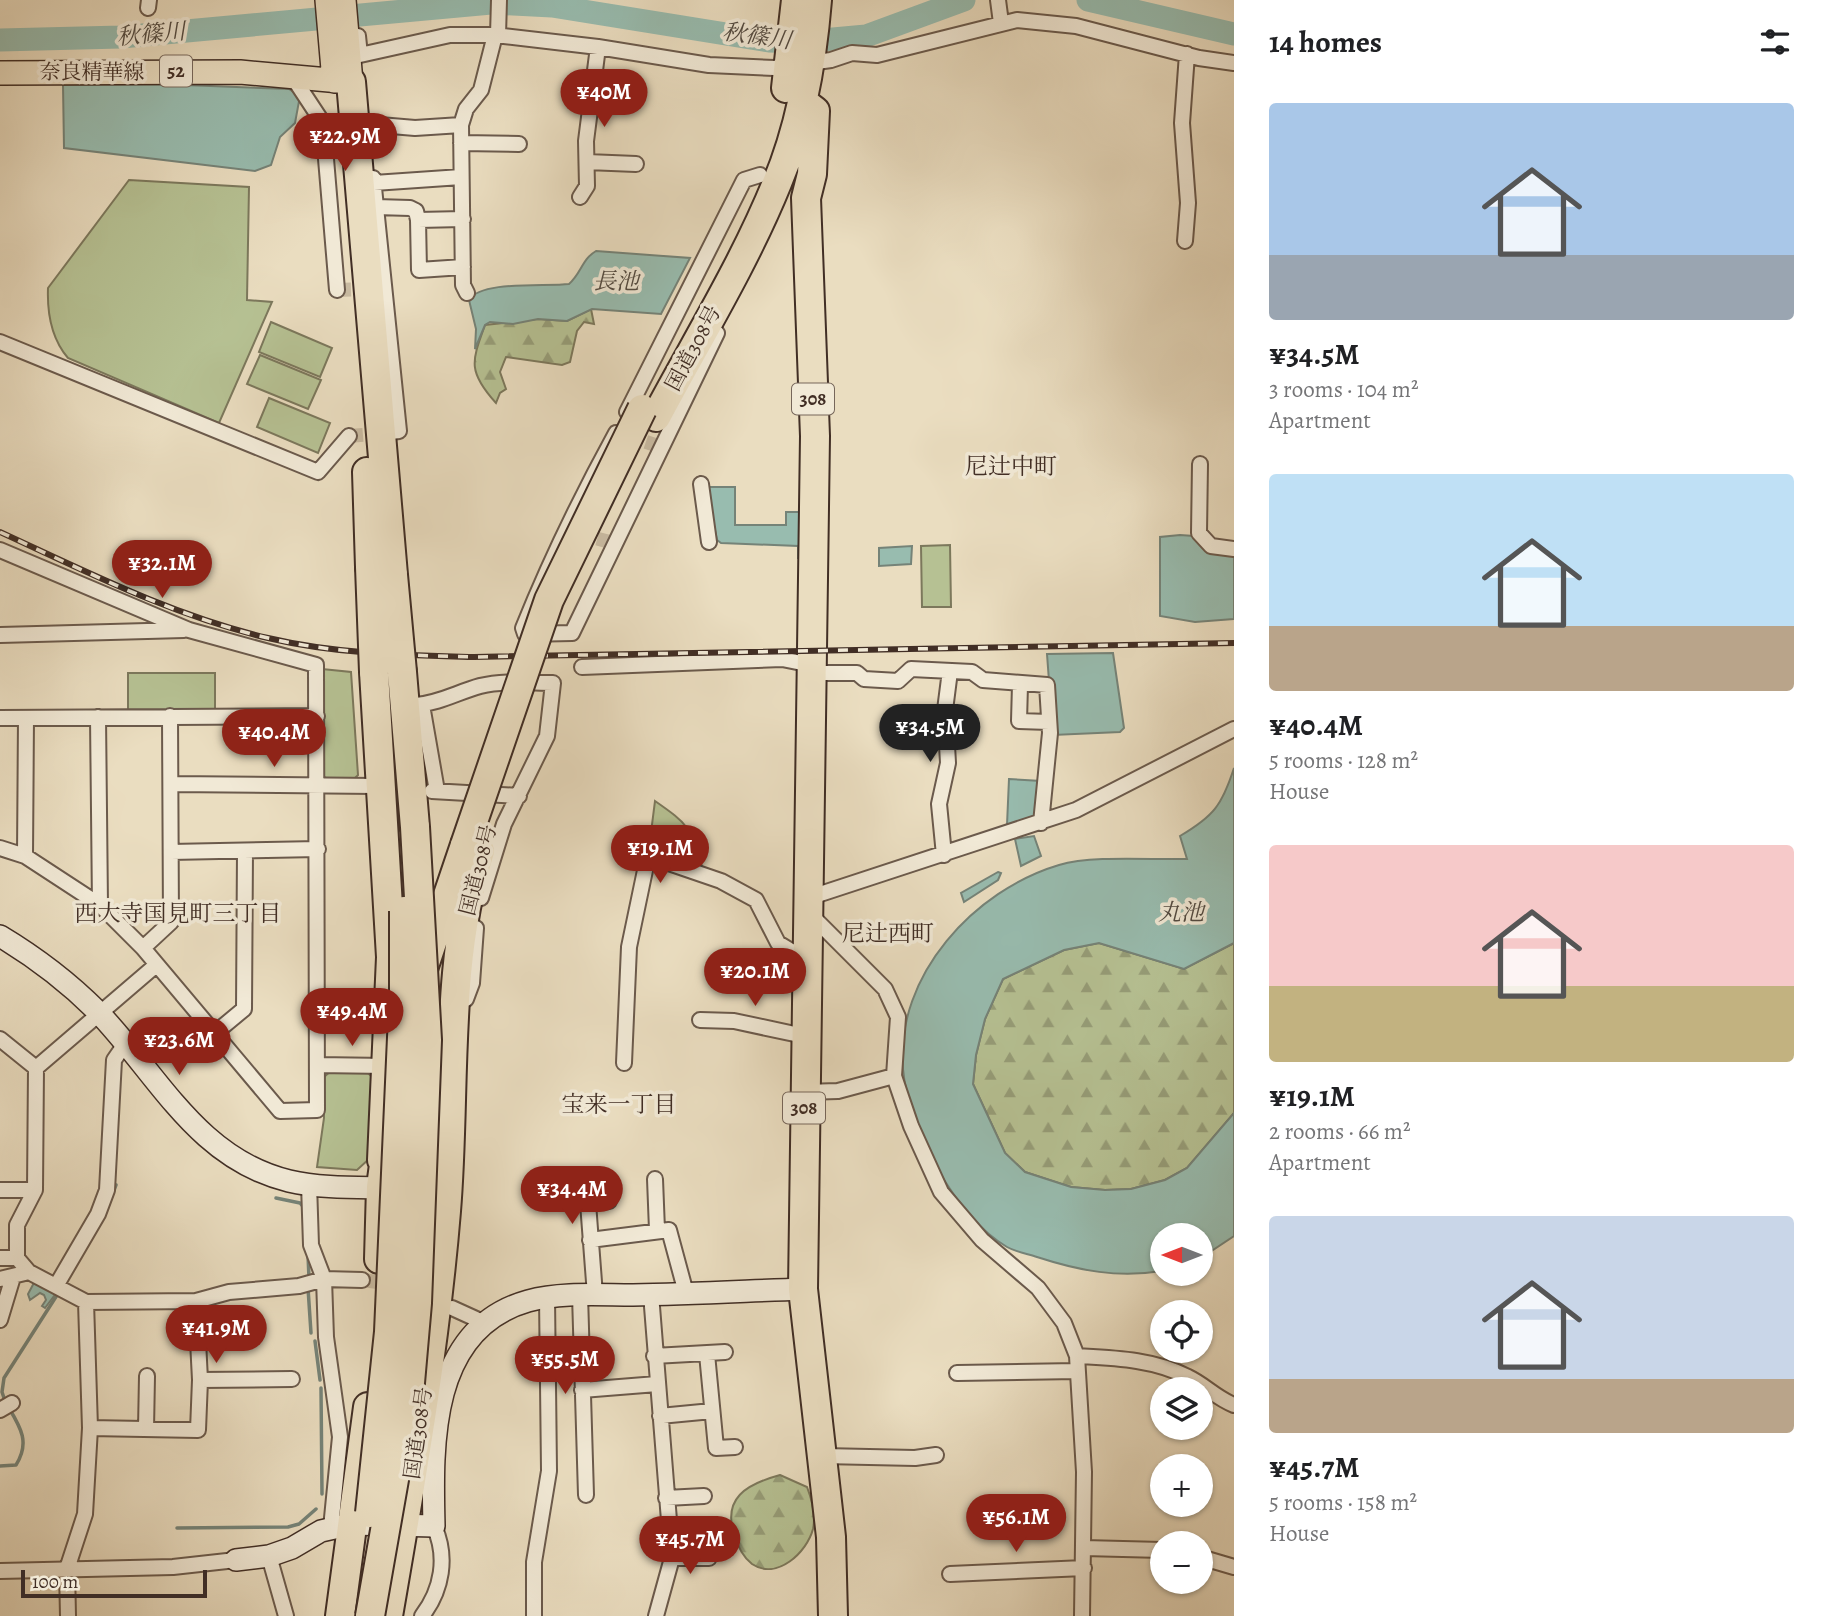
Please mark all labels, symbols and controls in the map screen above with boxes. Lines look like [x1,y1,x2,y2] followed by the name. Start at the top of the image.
[115,15,190,52] water label: 秋篠川
[721,16,796,57] water label: 秋篠川
[1269,22,1382,62] text: 14 homes
[1756,23,1794,61] icon: filters
[160,55,192,86] road number: 52
[40,58,145,86] street label: 奈良精華線
[563,69,645,129] pin: ¥40M
[577,76,631,107] text: ¥40M
[288,114,402,173] pin: ¥22.9M
[309,120,381,151] text: ¥22.9M
[1469,149,1595,275] icon: home
[593,266,642,297] water label: 長池
[659,300,727,396] street label: 国道308号
[1269,334,1360,374] text: ¥34.5M
[1269,374,1418,405] text: 3 rooms · 104 m²
[792,384,834,414] road number: 308
[1269,405,1371,436] text: Apartment
[965,451,1057,482] district label: 尼辻中町
[1469,520,1595,646] icon: home
[105,540,219,600] pin: ¥32.1M
[128,547,196,578] text: ¥32.1M
[873,704,987,764] pin: ¥34.5M
[1269,705,1363,745] text: ¥40.4M
[217,710,331,769] pin: ¥40.4M
[895,711,965,742] text: ¥34.5M
[238,716,310,747] text: ¥40.4M
[1269,745,1418,776] text: 5 rooms · 128 m²
[1269,776,1329,807] text: House
[453,821,503,919] street label: 国道308号
[603,826,717,885] pin: ¥19.1M
[627,832,693,863] text: ¥19.1M
[1469,891,1595,1017] icon: home
[1158,897,1207,928] water label: 丸池
[75,898,282,929] district label: 西大寺国見町三丁目
[842,918,934,949] district label: 尼辻西町
[698,948,812,1008] pin: ¥20.1M
[720,955,790,986] text: ¥20.1M
[295,988,409,1048] pin: ¥49.4M
[316,995,388,1026] text: ¥49.4M
[122,1018,236,1077] pin: ¥23.6M
[144,1024,214,1055] text: ¥23.6M
[1269,1076,1355,1116] text: ¥19.1M
[562,1089,677,1120] district label: 宝来一丁目
[783,1092,825,1124] road number: 308
[1269,1116,1411,1147] text: 2 rooms · 66 m²
[1269,1147,1371,1178] text: Apartment
[515,1166,629,1226] pin: ¥34.4M
[537,1173,607,1204] text: ¥34.4M
[1150,1223,1213,1286] north arrow
[1150,1223,1213,1594] map controls
[1469,1262,1595,1388] icon: home
[1150,1300,1213,1363] button: locate
[159,1306,273,1365] pin: ¥41.9M
[182,1312,250,1343] text: ¥41.9M
[508,1336,622,1396] pin: ¥55.5M
[531,1343,599,1374] text: ¥55.5M
[1150,1377,1213,1440] button: layers
[398,1385,438,1481] street label: 国道308号
[1269,1447,1359,1487] text: ¥45.7M
[1150,1454,1213,1517] button: +
[1269,1487,1417,1518] text: 5 rooms · 158 m²
[959,1494,1073,1554] pin: ¥56.1M
[982,1501,1050,1532] text: ¥56.1M
[633,1516,747,1576] pin: ¥45.7M
[1269,1518,1329,1549] text: House
[655,1523,725,1554] text: ¥45.7M
[1150,1531,1213,1594] button: −
[21,1567,206,1599] scale bar
[32,1569,78,1595] text: 100 m

